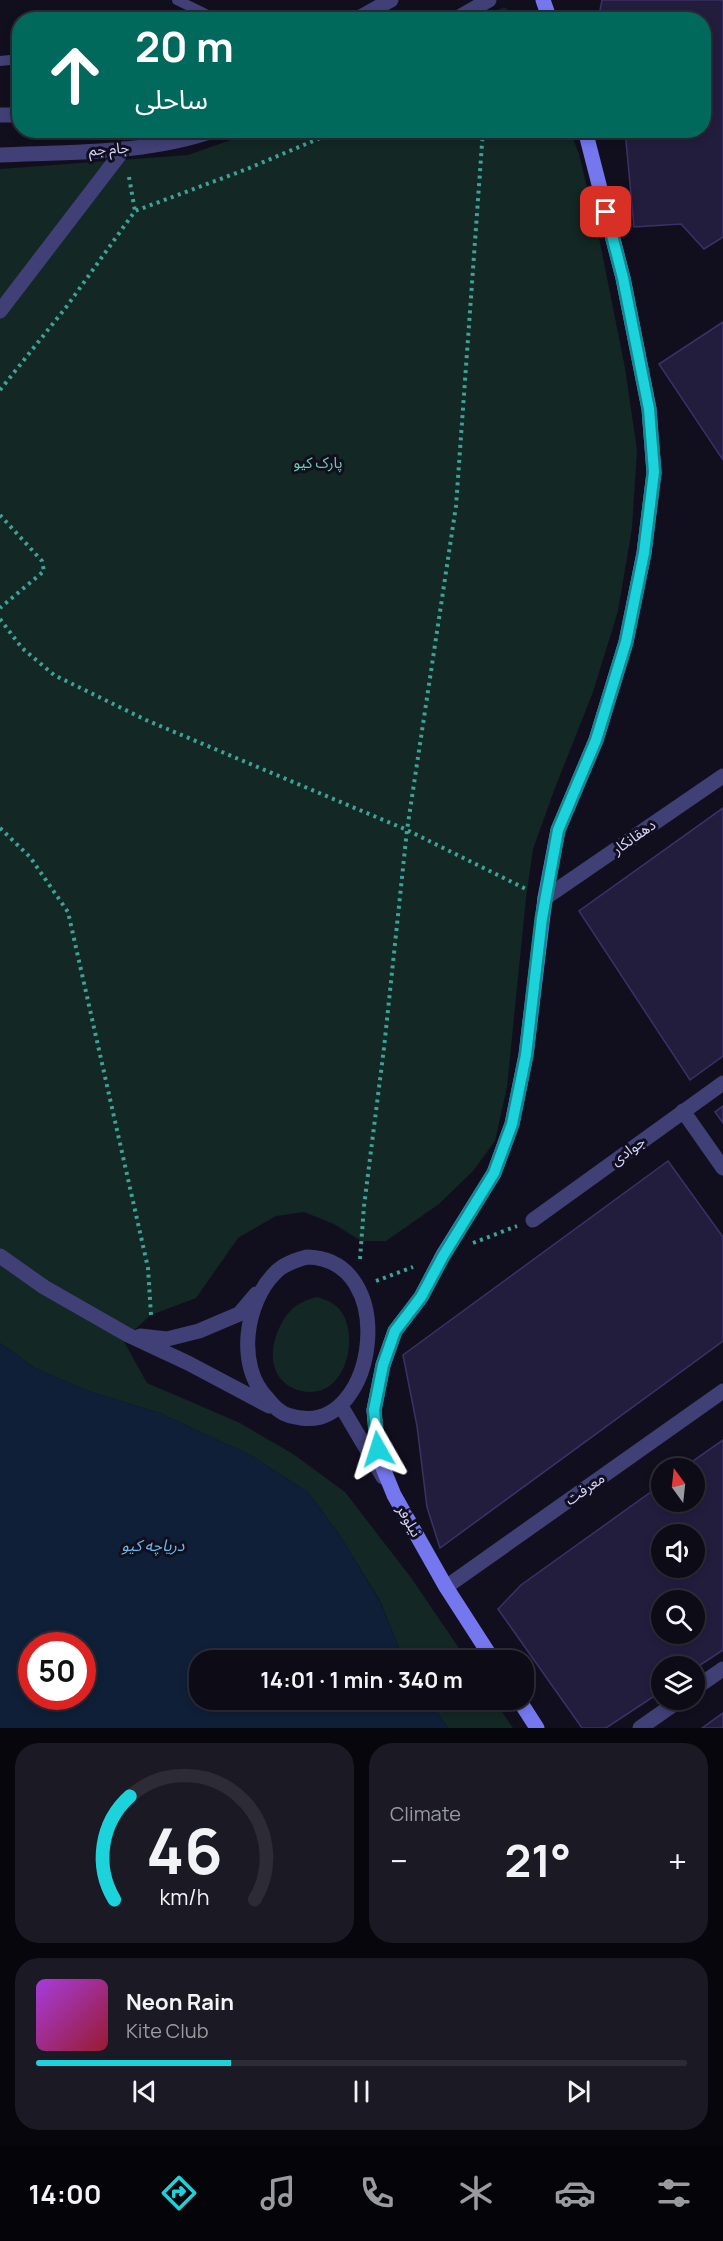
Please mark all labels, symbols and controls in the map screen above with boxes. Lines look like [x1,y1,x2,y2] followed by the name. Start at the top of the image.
[135,17,234,75] text: 20 m
[36,36,114,114] icon: ahead
[135,80,208,117] text: ساحلی
[88,137,130,161] street label: جام جم
[580,186,631,237] pin
[589,195,622,228] icon: arrive
[294,452,342,473] park label: پارک کیو
[607,814,660,860] street label: دهقانکار
[606,1131,649,1170] street label: جوادی
[346,1417,410,1481] position arrow
[651,1458,705,1512] north arrow
[651,1458,705,1710] map controls
[561,1467,609,1510] street label: معرفت
[391,1500,427,1541] street label: نیلوفر
[651,1524,705,1578] button: sound
[122,1534,185,1556] water label: دریاچه کیو
[651,1590,705,1644] button: search
[18,1632,96,1710] speed limit sign: 50
[651,1656,705,1710] button: layers
[260,1665,463,1695] text: 14:01 · 1 min · 340 m
[390,1800,461,1827] text: Climate
[146,1807,223,1893] text: 46
[505,1829,571,1891] text: 21°
[390,1838,408,1883] text: −
[668,1838,687,1883] text: +
[160,1882,209,1911] text: km/h
[126,1987,234,2017] text: Neon Rain
[126,2017,209,2044] text: Kite Club
[128,2075,161,2108] icon: previous
[345,2075,378,2108] icon: pause
[562,2075,595,2108] icon: next
[158,2172,200,2214] icon: directions
[257,2172,299,2214] icon: music
[356,2172,398,2214] icon: phone
[455,2172,497,2214] icon: climate
[554,2172,596,2214] icon: car
[653,2172,695,2214] icon: filters
[28,2175,101,2212] text: 14:00

